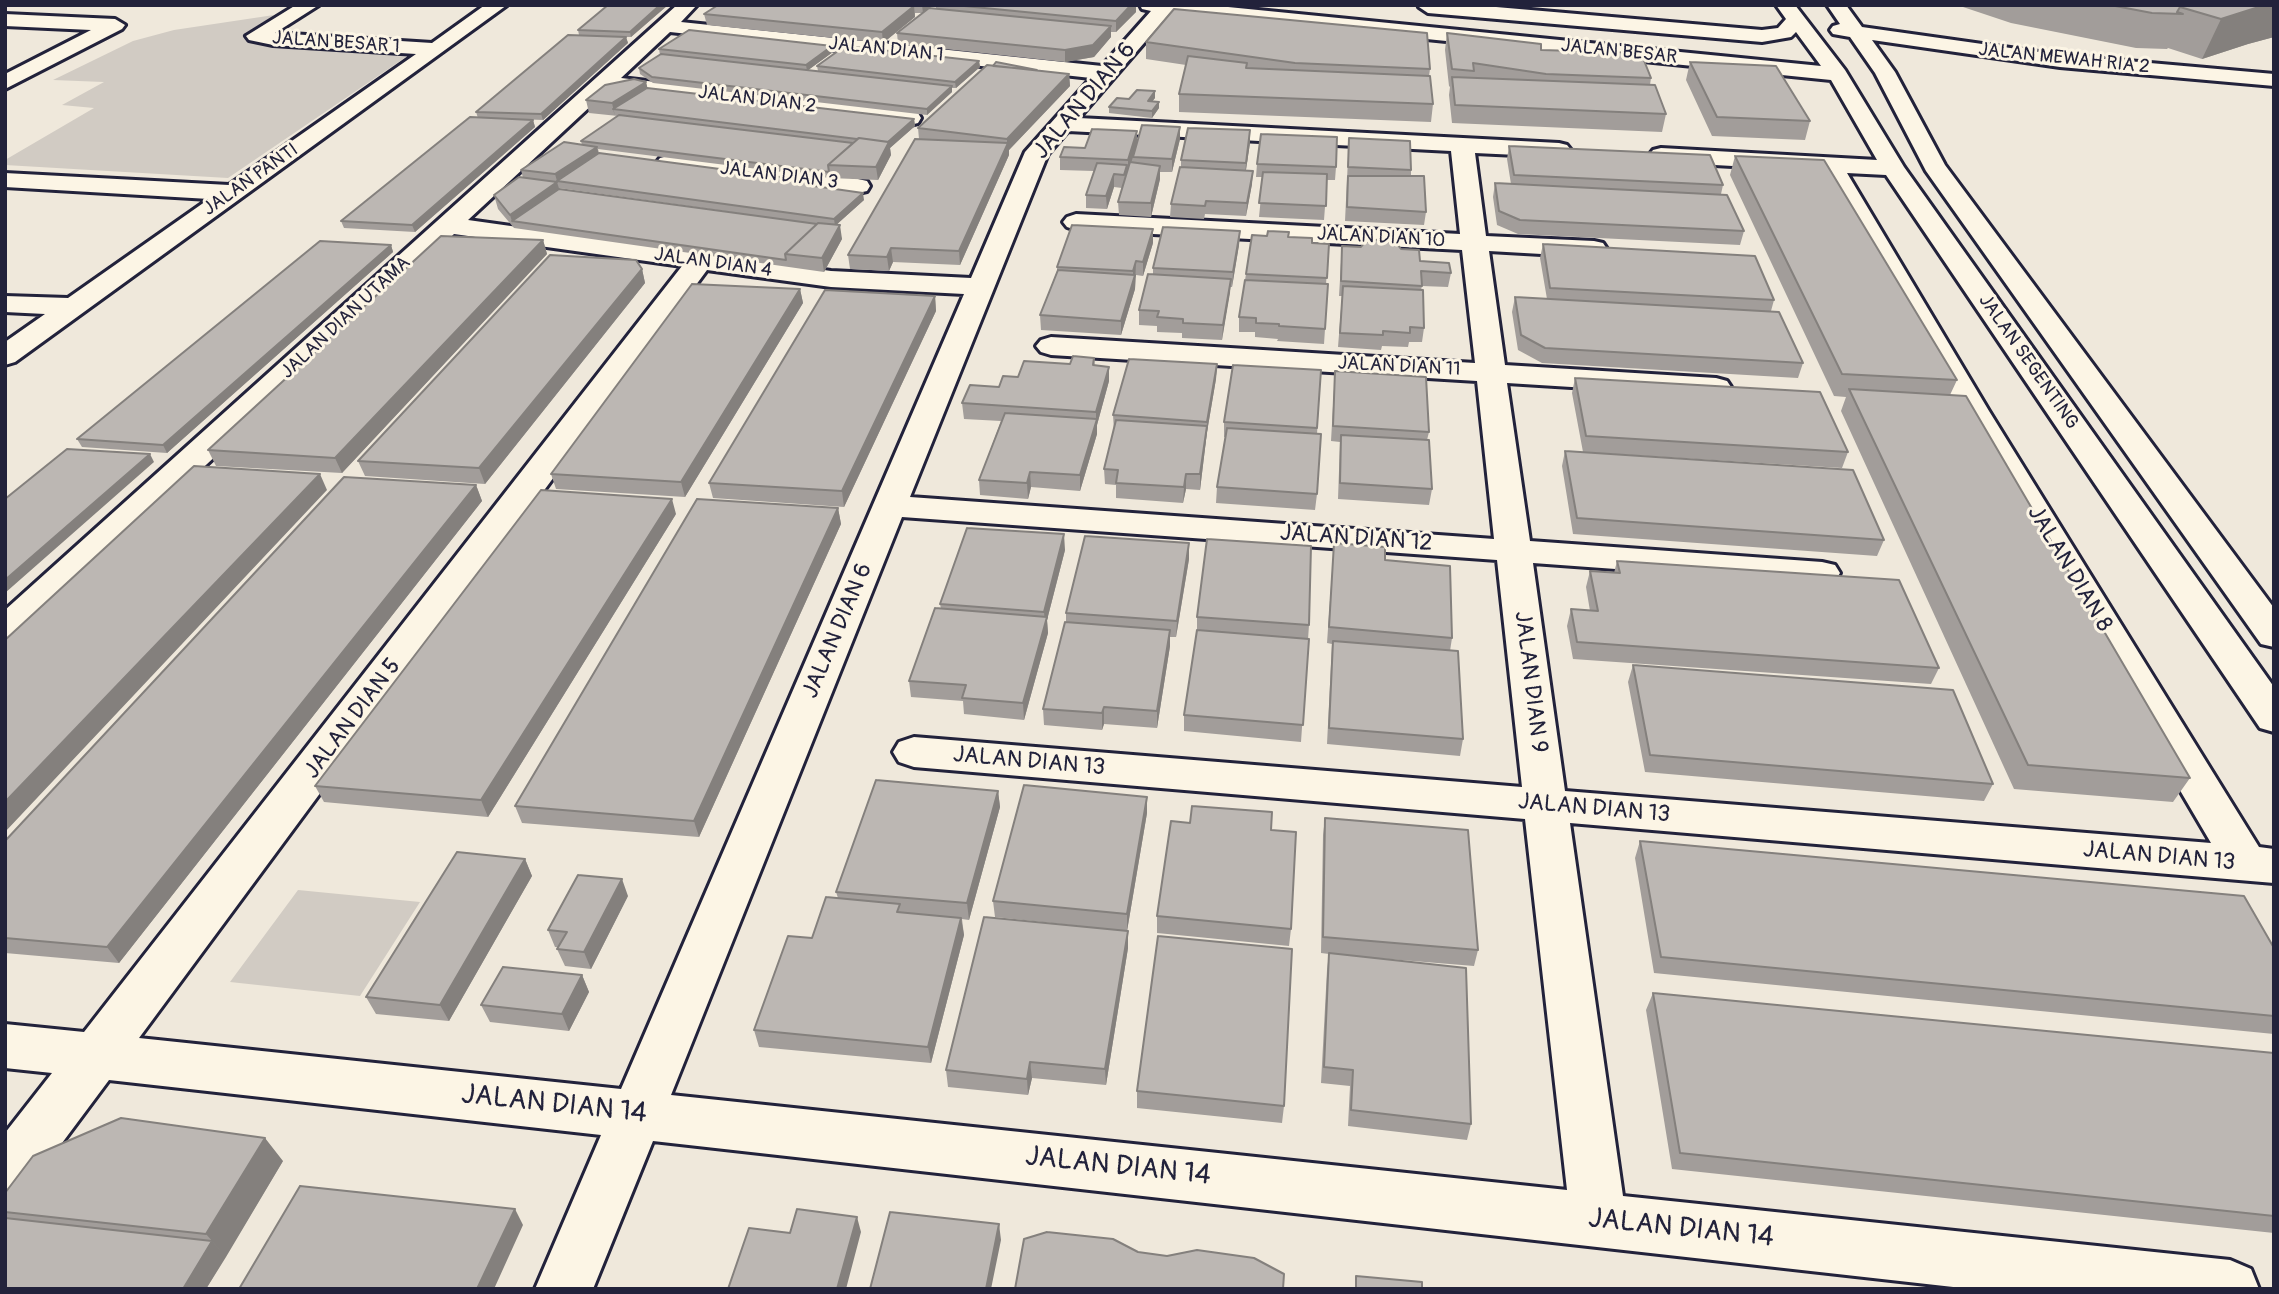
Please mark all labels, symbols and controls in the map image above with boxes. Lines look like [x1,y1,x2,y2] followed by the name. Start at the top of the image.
[271,27,401,59] street label: JALAN BESAR 1
[827,33,945,67] street label: JALAN DIAN 1
[1560,35,1678,69] street label: JALAN BESAR
[1028,37,1142,165] street label: JALAN DIAN 6
[1977,39,2151,79] street label: JALAN MEWAH RIA 2
[697,81,817,119] street label: JALAN DIAN 2
[199,139,303,221] street label: JALAN PANTI
[719,157,839,195] street label: JALAN DIAN 3
[1316,223,1446,253] street label: JALAN DIAN 10
[652,243,774,283] street label: JALAN DIAN 4
[276,252,416,384] street label: JALAN DIAN UTAMA
[1973,290,2083,434] street label: JALAN SEGENTING
[1337,352,1461,382] street label: JALAN DIAN 11
[2021,501,2117,637] street label: JALAN DIAN 8
[1279,520,1433,558] street label: JALAN DIAN 12
[797,559,879,703] street label: JALAN DIAN 6
[1508,610,1552,754] street label: JALAN DIAN 9
[299,654,407,784] street label: JALAN DIAN 5
[952,742,1106,782] street label: JALAN DIAN 13
[1517,789,1671,829] street label: JALAN DIAN 13
[2082,837,2236,877] street label: JALAN DIAN 13
[460,1079,648,1131] street label: JALAN DIAN 14
[1024,1141,1212,1193] street label: JALAN DIAN 14
[1587,1203,1775,1255] street label: JALAN DIAN 14

